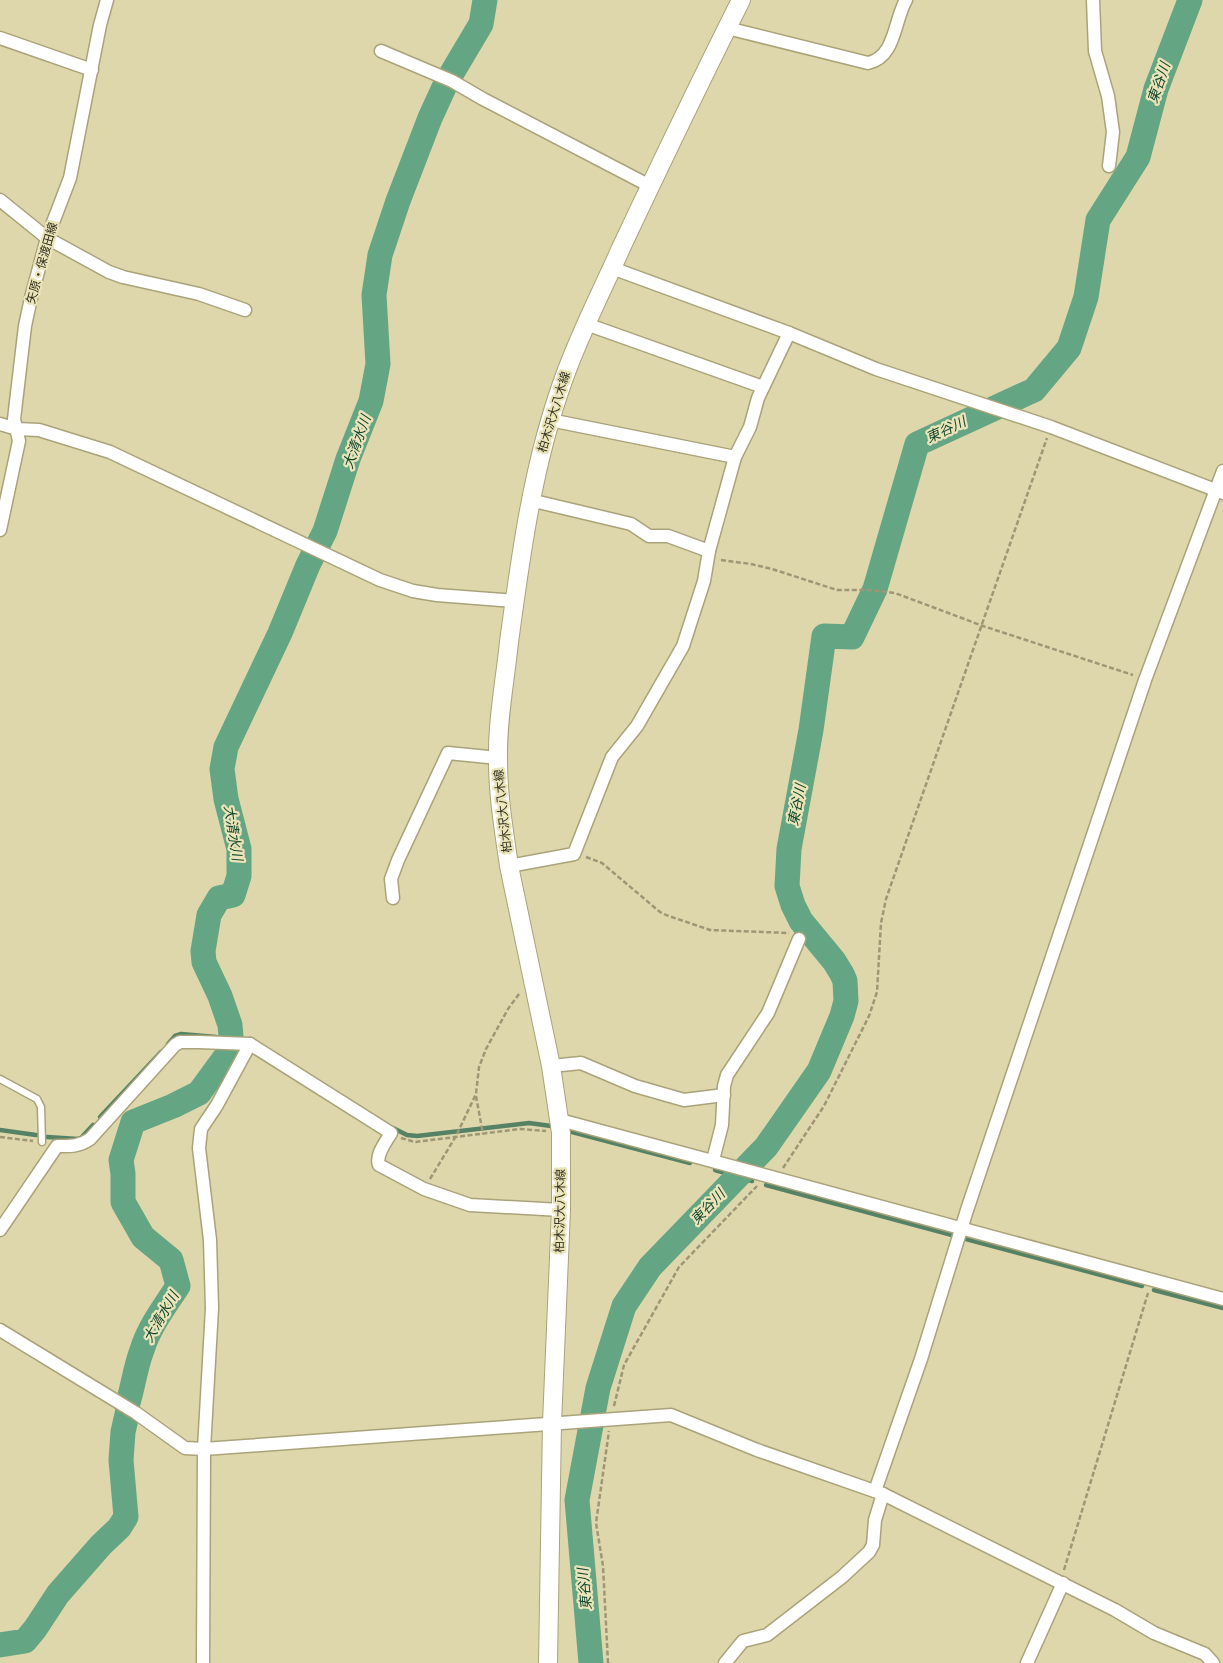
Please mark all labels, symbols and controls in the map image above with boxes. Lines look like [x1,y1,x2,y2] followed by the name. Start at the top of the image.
[1143,58,1175,106] water label: 東谷川
[23,220,61,306] street label: 矢原・保渡田線
[534,369,574,455] street label: 柏木沢大八木線
[338,411,376,472] water label: 大清水川
[923,412,971,447] water label: 東谷川
[491,768,515,854] street label: 柏木沢大八木線
[784,781,811,827] water label: 東谷川
[219,804,247,864] water label: 大清水川
[551,1169,569,1253] street label: 柏木沢大八木線
[687,1184,731,1229] water label: 東谷川
[139,1286,184,1346] water label: 大清水川
[574,1565,596,1611] water label: 東谷川

